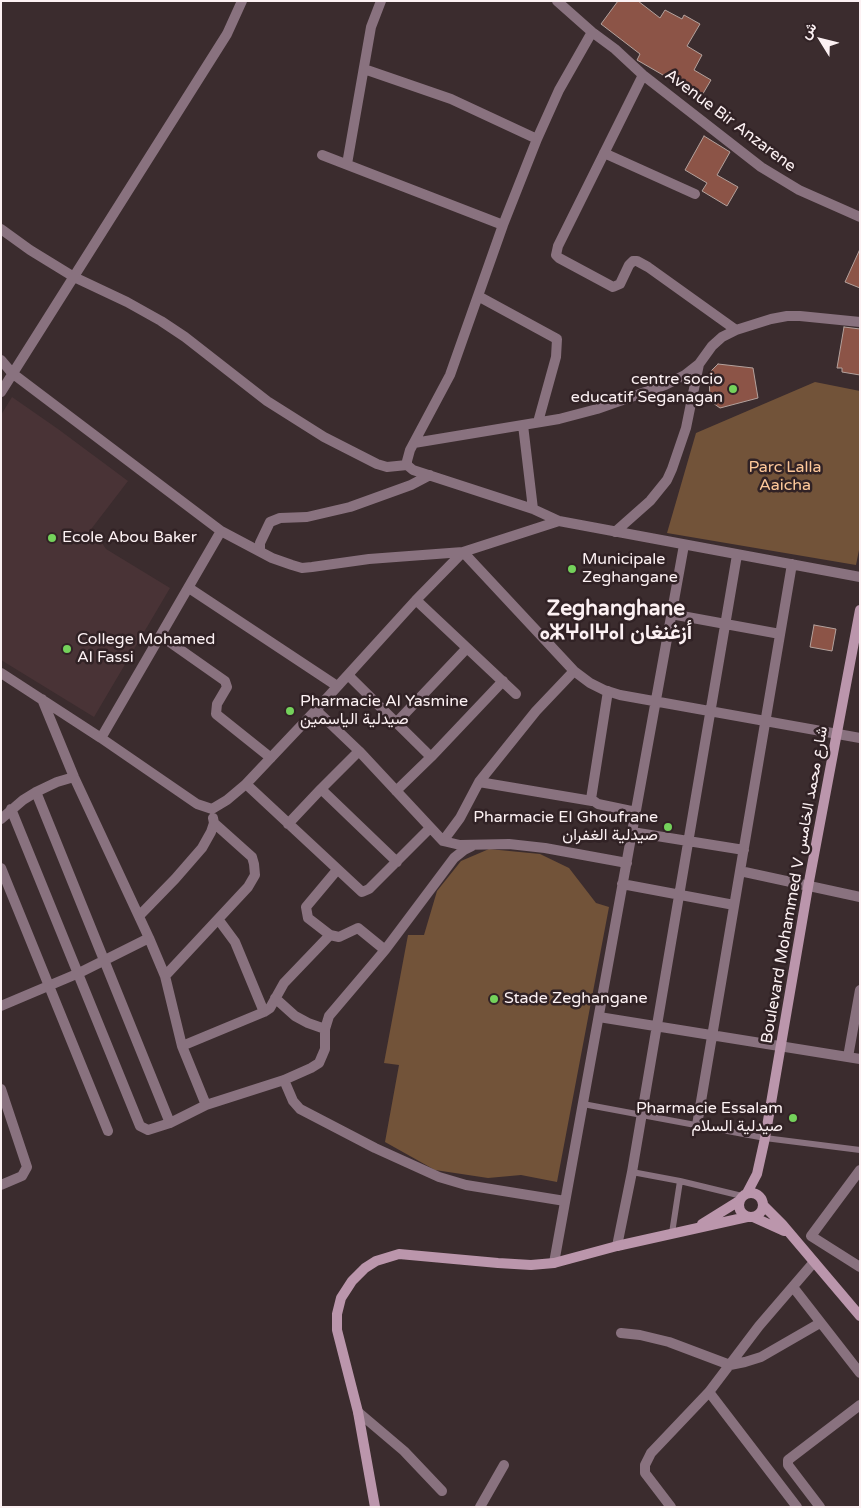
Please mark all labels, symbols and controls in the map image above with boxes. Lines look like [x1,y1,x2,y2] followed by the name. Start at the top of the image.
[796,15,846,65] north arrow
[797,19,820,43] text: ش
[661,66,799,176] street label: Avenue Bir Anzarene
[571,370,723,408] place label: centre socio educatif Seganagan
[727,383,739,395] marker: centre socio educatif Seganagan
[748,458,822,496] park label: Parc Lalla Aaicha
[62,528,197,548] place label: Ecole Abou Baker
[46,532,58,544] marker: Ecole Abou Baker
[582,550,678,588] place label: Municipale Zeghangane
[566,563,578,575] marker: Municipale Zeghangane
[540,596,692,646] district label: Zeghanghane ⴰⵣⵖⴰⵏⵖⴰⵏ أزغنغان
[77,630,215,668] place label: College Mohamed Al Fassi
[61,643,73,655] marker: College Mohamed Al Fassi
[300,692,468,730] place label: Pharmacie Al Yasmine صيدلية الياسمين
[284,705,296,717] marker: Pharmacie Al Yasmine صيدلية الياسمين
[758,725,832,1045] street label: Boulevard Mohammed V شارع محمد الخامس
[473,808,658,846] place label: Pharmacie El Ghoufrane صيدلية الغفران
[662,821,674,833] marker: Pharmacie El Ghoufrane صيدلية الغفران
[504,989,648,1009] place label: Stade Zeghangane
[488,993,500,1005] marker: Stade Zeghangane
[636,1099,783,1137] place label: Pharmacie Essalam صيدلية السلام
[787,1112,799,1124] marker: Pharmacie Essalam صيدلية السلام

